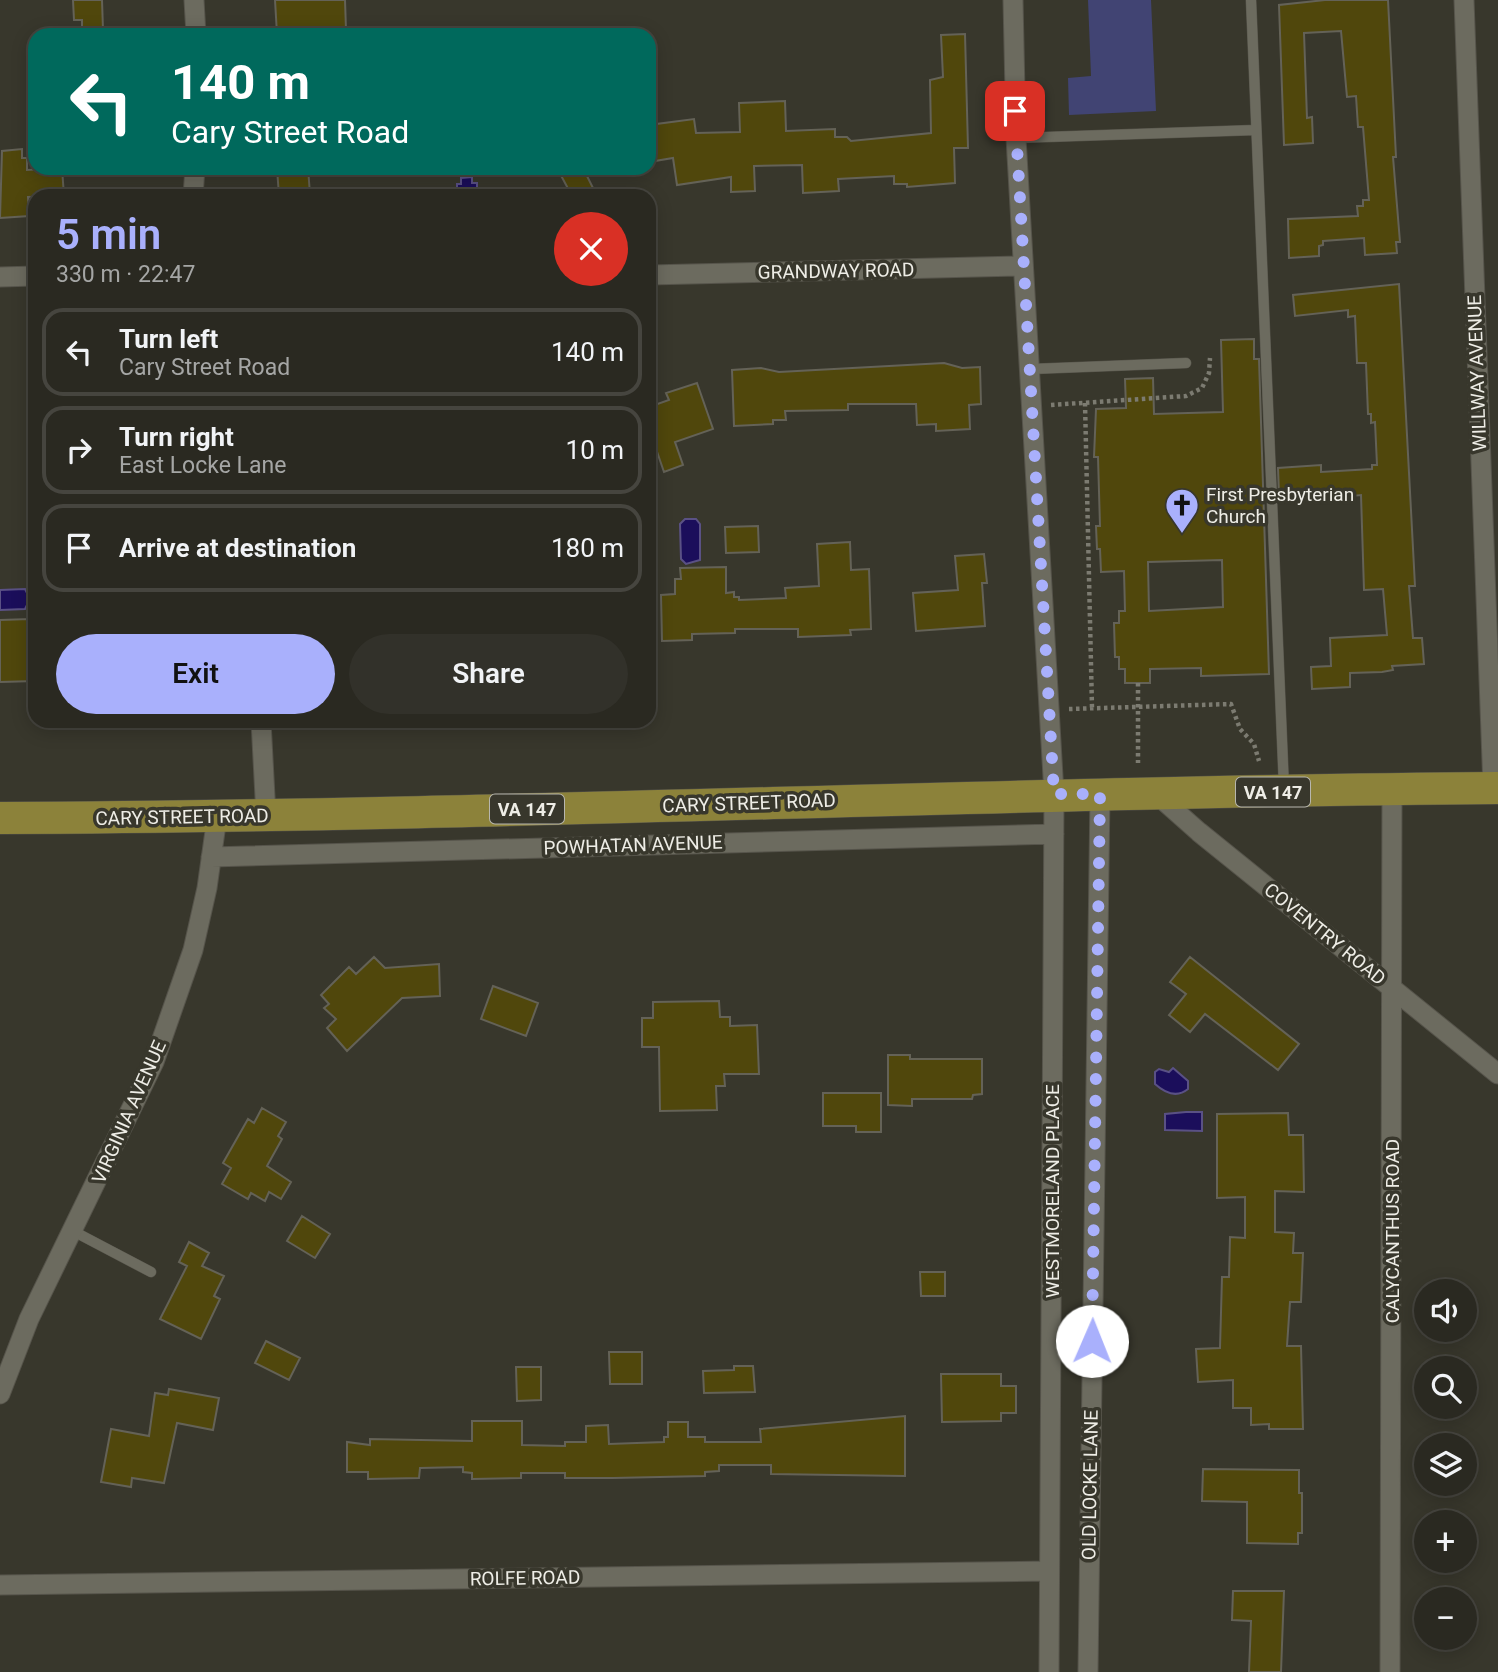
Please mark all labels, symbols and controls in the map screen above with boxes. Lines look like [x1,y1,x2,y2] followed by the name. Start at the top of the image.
[171,54,310,111] text: 140 m
[56,56,147,147] icon: left
[985,81,1045,141] pin
[996,92,1034,130] icon: arrive
[171,113,409,151] text: Cary Street Road
[56,210,161,259] text: 5 min
[554,212,628,286] button: close
[757,258,915,284] street label: GRANDWAY ROAD
[56,261,195,288] text: 330 m · 22:47
[1463,294,1491,452] street label: WILLWAY AVENUE
[119,324,218,354] text: Turn left
[60,333,98,371] icon: left
[551,337,624,367] text: 140 m
[119,354,290,381] text: Cary Street Road
[119,422,234,452] text: Turn right
[60,431,98,469] icon: right
[566,435,624,465] text: 10 m
[119,452,286,479] text: East Locke Lane
[1206,483,1354,528] place label: First Presbyterian Church
[1163,486,1201,535] church icon: First Presbyterian Church
[60,529,98,567] icon: arrive
[119,533,356,563] text: Arrive at destination
[551,533,624,563] text: 180 m
[56,634,335,714] button: Exit
[349,634,628,714] button: Share
[1236,778,1310,806] road number: VA 147
[662,788,836,818] street label: CARY STREET ROAD
[490,794,564,824] road number: VA 147
[95,804,269,830] street label: CARY STREET ROAD
[543,830,723,860] street label: POWHATAN AVENUE
[1260,878,1390,990] street label: COVENTRY ROAD
[87,1037,171,1187] street label: VIRGINIA AVENUE
[1041,1084,1064,1298] street label: WESTMORELAND PLACE
[1381,1139,1404,1323] street label: CALYCANTHUS ROAD
[1414,1279,1477,1650] map controls
[1414,1279,1477,1342] button: sound
[1055,1304,1129,1378] position arrow
[1414,1356,1477,1419] button: search
[1077,1410,1103,1560] street label: OLD LOCKE LANE
[1414,1433,1477,1496] button: layers
[1414,1510,1477,1573] button: +
[470,1566,580,1590] street label: ROLFE ROAD
[1414,1587,1477,1650] button: −

